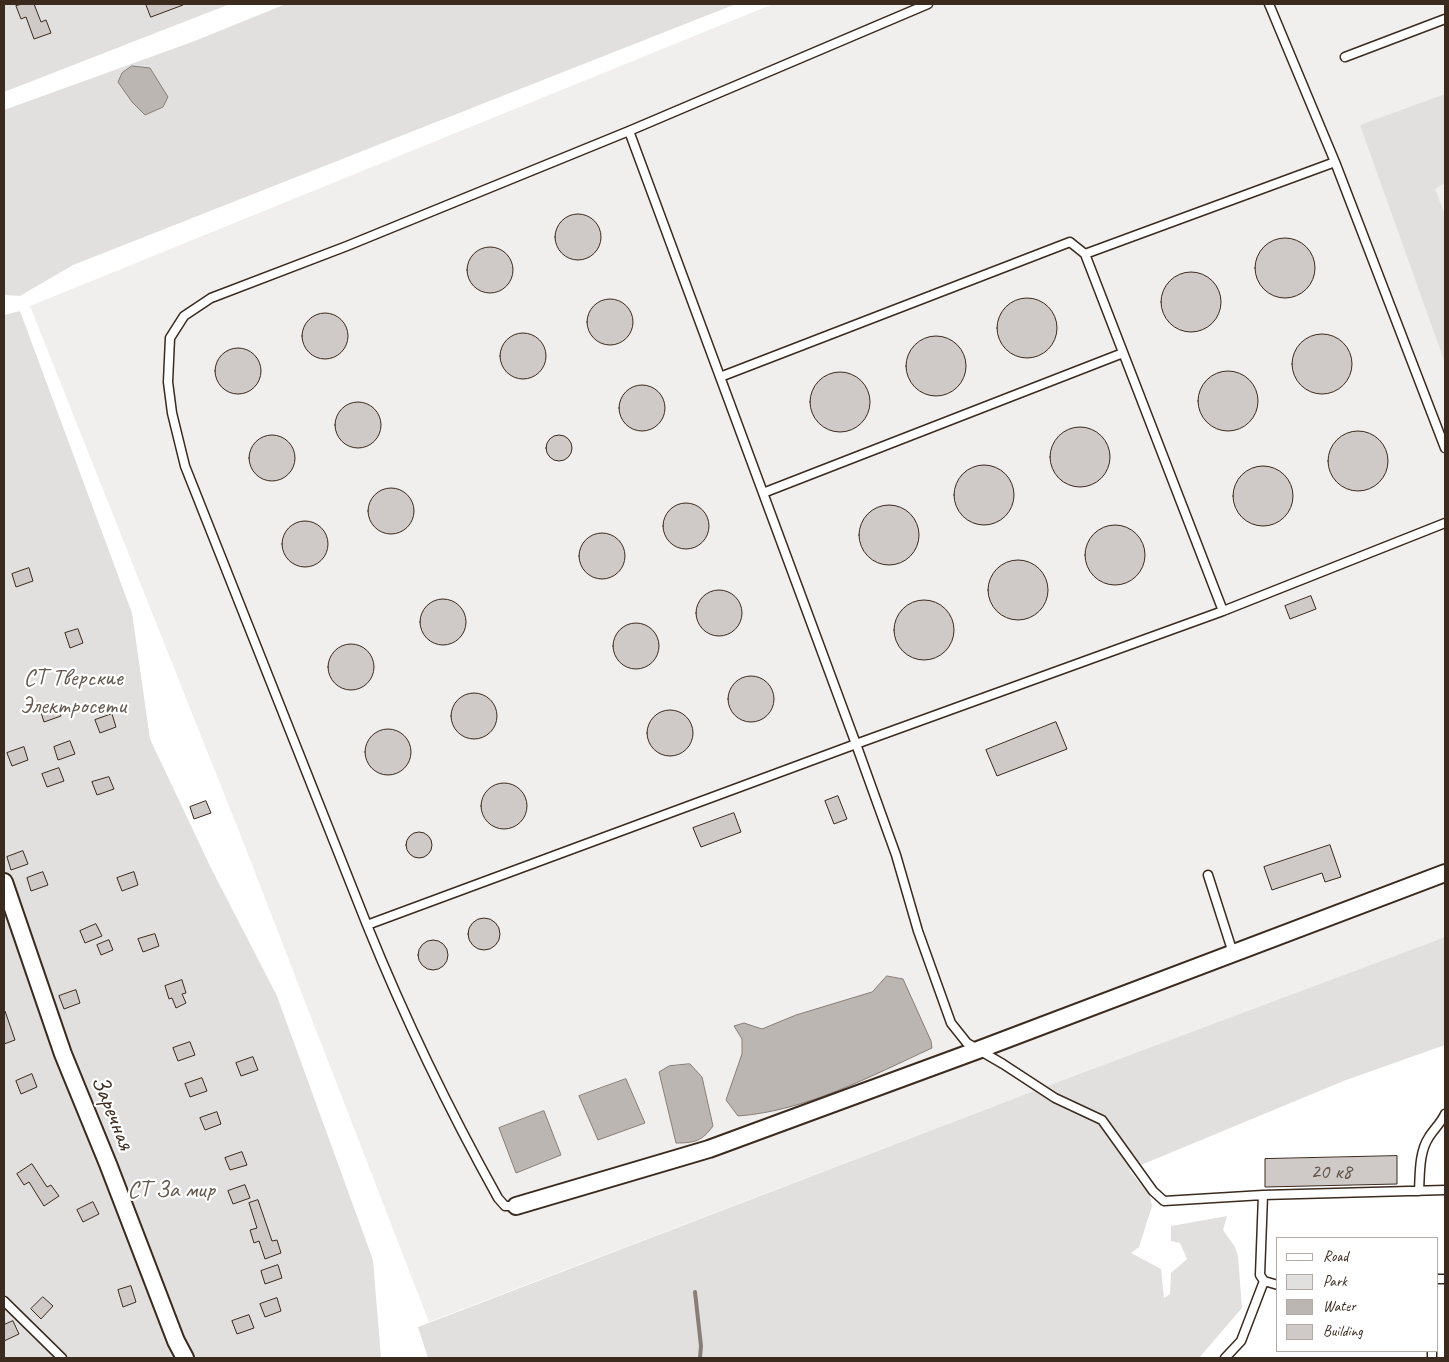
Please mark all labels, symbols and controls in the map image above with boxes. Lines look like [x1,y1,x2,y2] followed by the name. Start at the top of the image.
[20,665,126,721] park label: СТ Тверские Электросети
[84,1072,140,1154] street label: Заречная
[1310,1159,1352,1185] house number: 20 к8
[127,1177,215,1205] park label: СТ За мир
[1276,1237,1439,1352] legend
[1323,1247,1348,1266] text: Road
[1323,1272,1347,1291] text: Park
[1323,1297,1356,1316] text: Water
[1323,1322,1362,1341] text: Building

